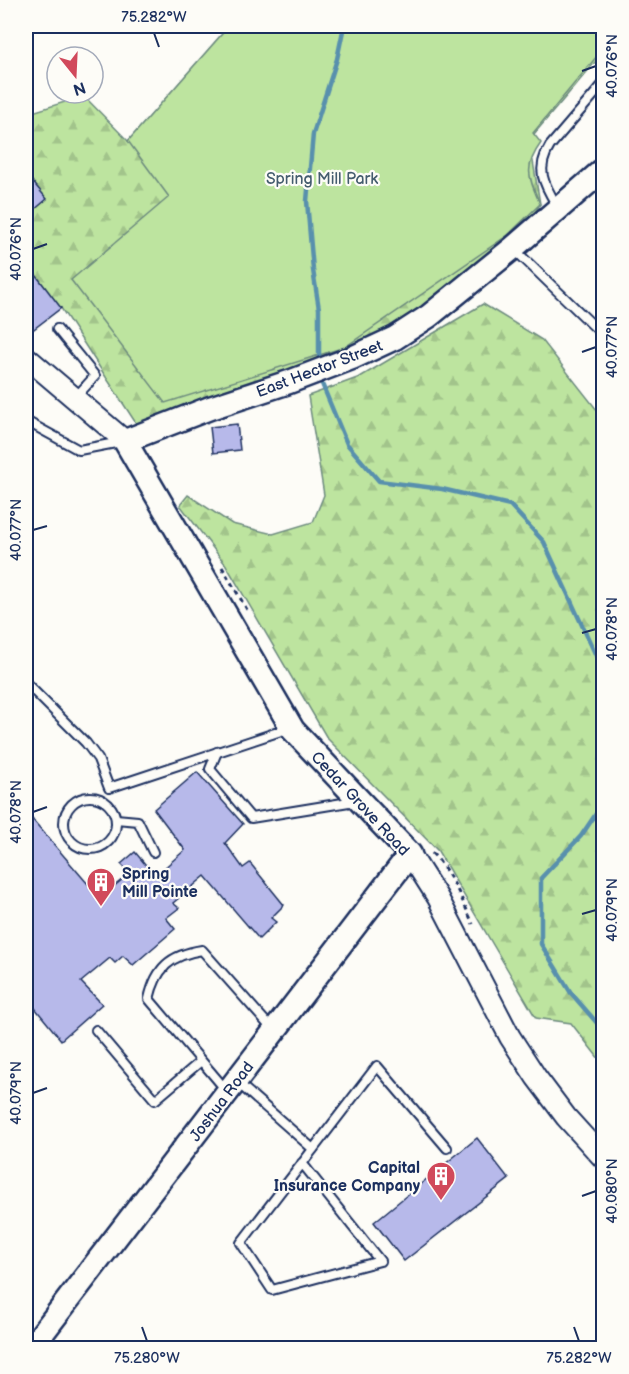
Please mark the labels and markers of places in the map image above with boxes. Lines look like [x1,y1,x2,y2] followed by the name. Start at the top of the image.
[122,865,198,902] place label: Spring Mill Pointe
[85,866,117,908] building icon: Spring Mill Pointe
[274,1159,421,1196] place label: Capital Insurance Company
[425,1160,457,1202] building icon: Capital Insurance Company

